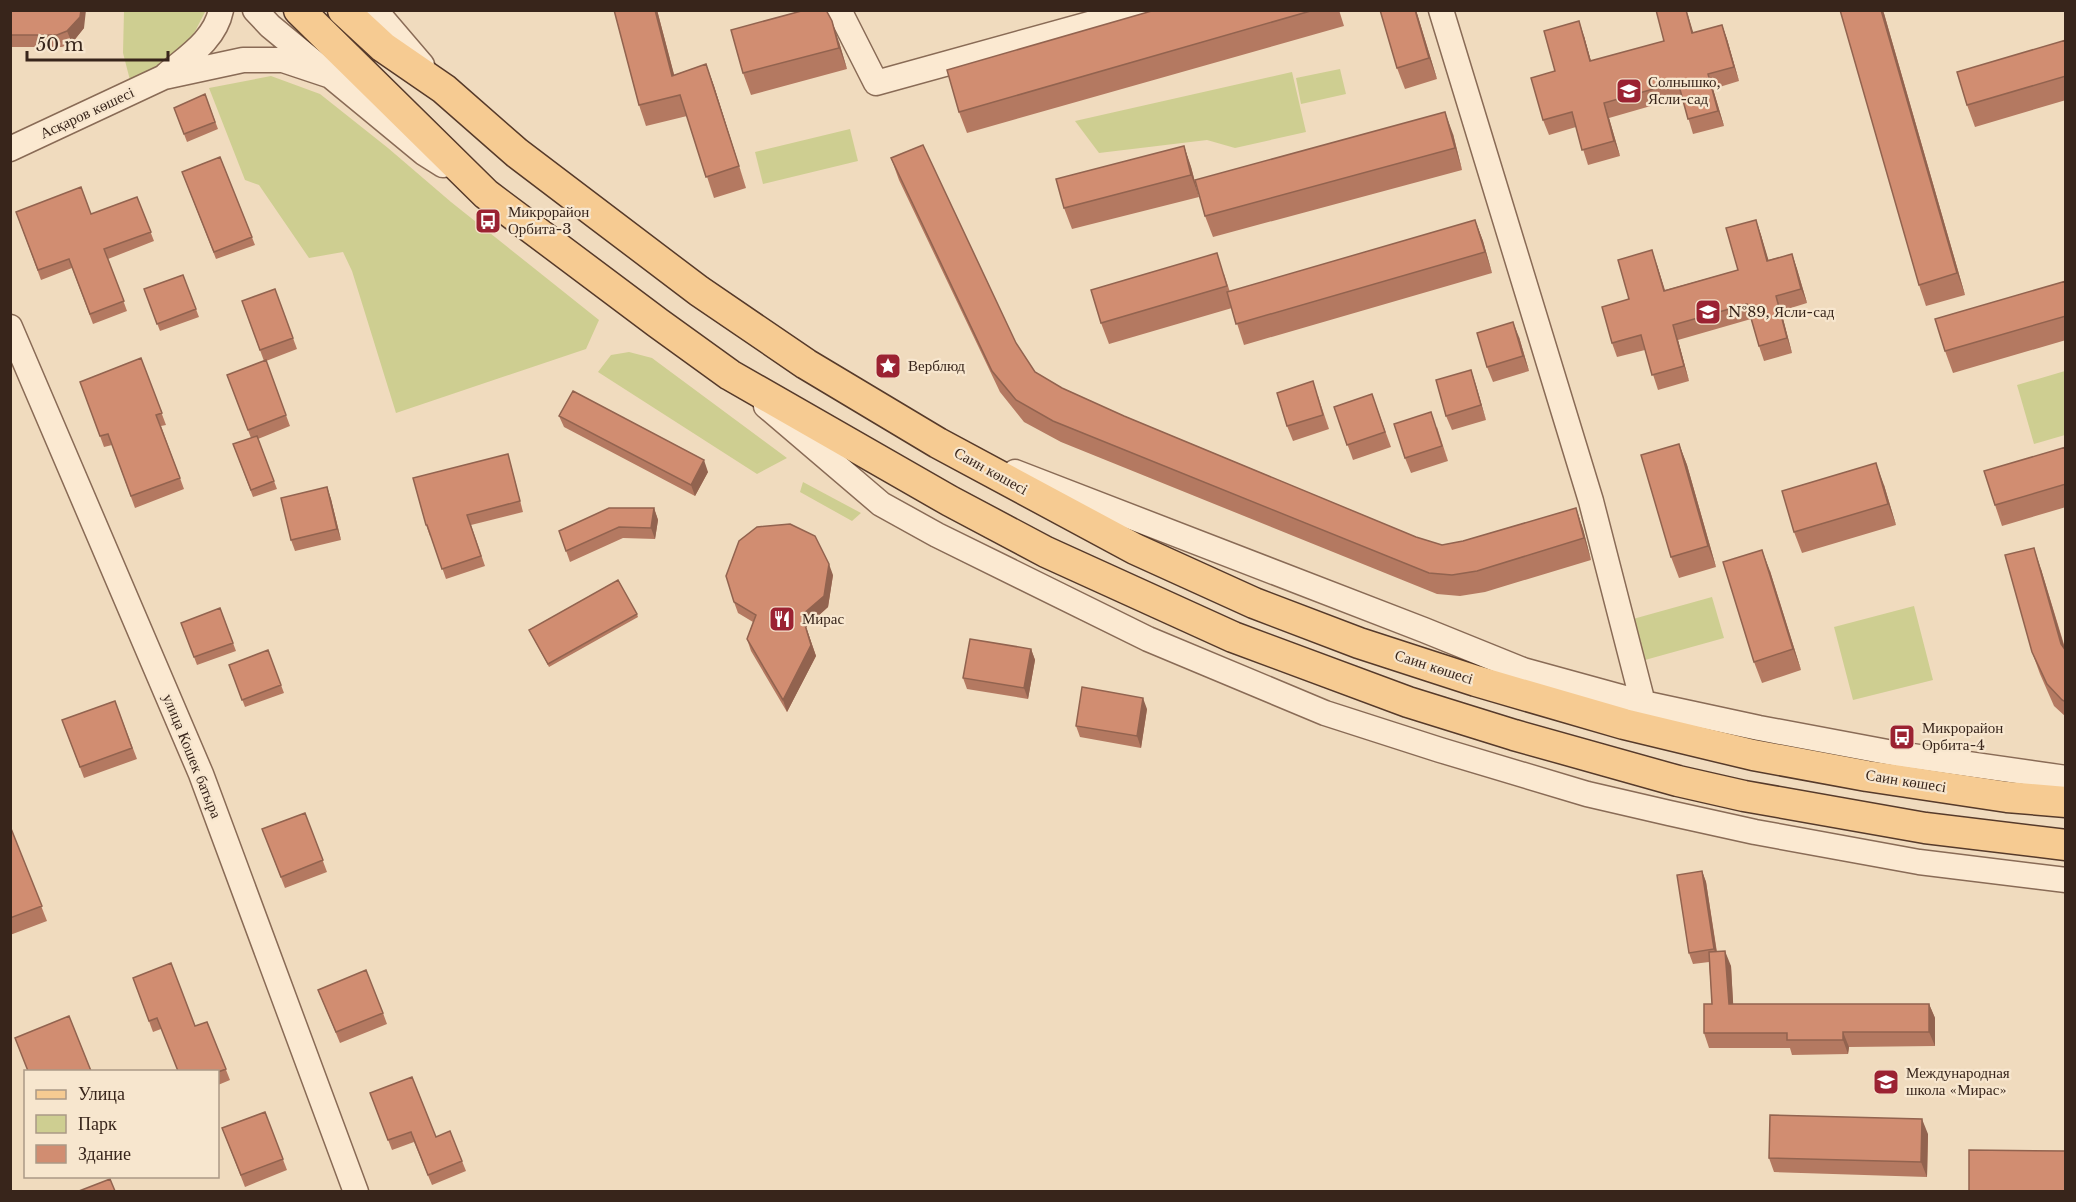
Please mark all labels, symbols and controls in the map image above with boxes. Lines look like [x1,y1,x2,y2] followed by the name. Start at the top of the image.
[27,24,168,62] scale bar
[36,34,84,56] text: 50 m
[1648,72,1721,108] place label: Солнышко, Ясли-сад
[1614,76,1644,106] school or university icon: Солнышко, Ясли-сад
[37,82,137,143] street label: Асқаров көшесі
[508,202,589,238] place label: Микрорайон Орбита-3
[473,206,503,236] bus stop icon: Микрорайон Орбита-3
[1693,297,1723,327] school or university icon: №89, Ясли-сад
[1728,302,1835,321] place label: №89, Ясли-сад
[873,351,903,381] place icon: Верблюд
[908,356,965,375] place label: Верблюд
[951,443,1031,499] street label: Саин көшесі
[767,604,797,634] restaurant icon: Мирас
[802,609,845,628] place label: Мирас
[1393,645,1476,688] street label: Саин көшесі
[159,691,226,821] street label: улица Кошек батыра
[1922,718,2003,754] place label: Микрорайон Орбита-4
[1887,722,1917,752] bus stop icon: Микрорайон Орбита-4
[1864,765,1948,796] street label: Саин көшесі
[1906,1063,2010,1099] place label: Международная школа «Мирас»
[1871,1067,1901,1097] school or university icon: Международная школа «Мирас»
[24,1070,219,1178] legend
[78,1083,125,1105] text: Улица
[78,1113,117,1135] text: Парк
[78,1143,131,1165] text: Здание

